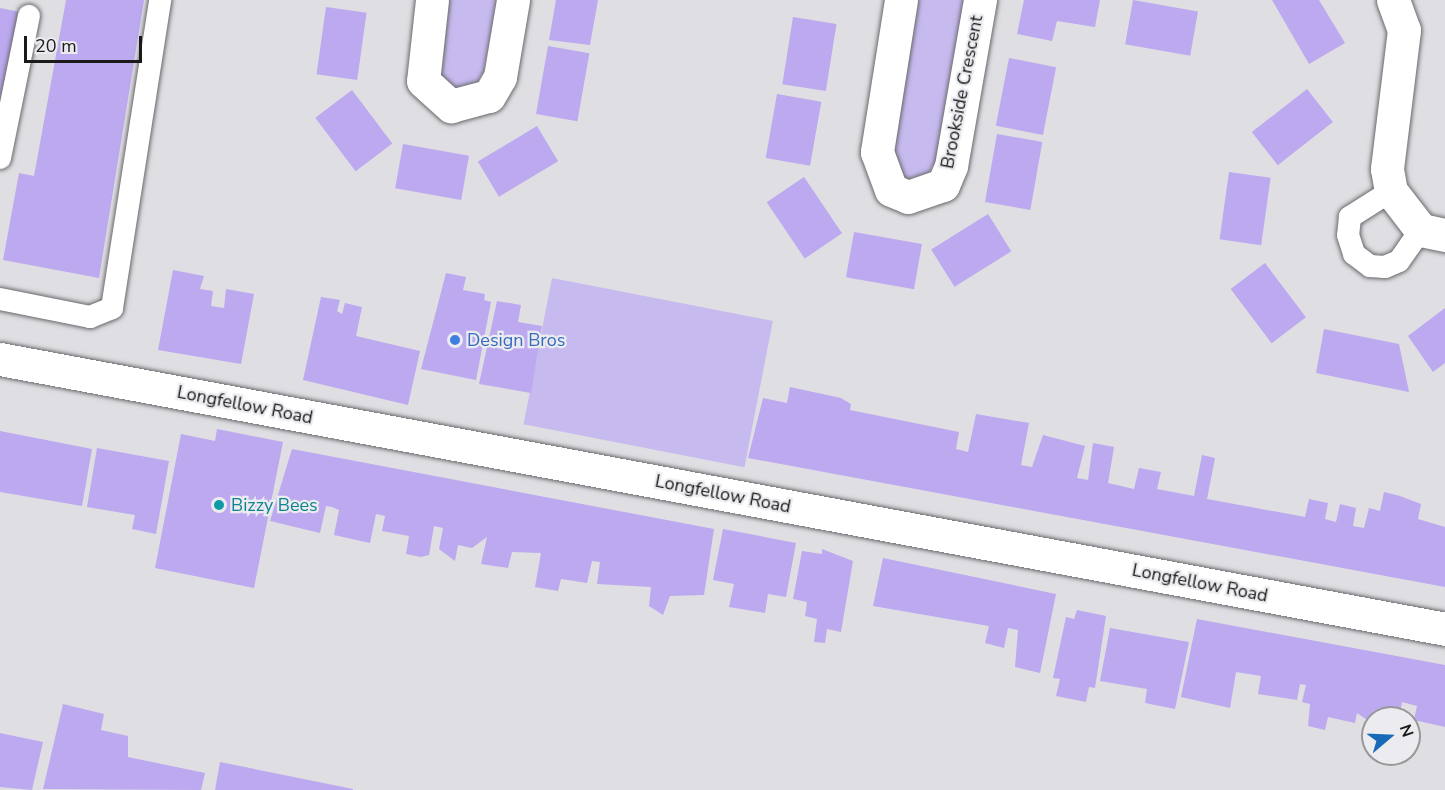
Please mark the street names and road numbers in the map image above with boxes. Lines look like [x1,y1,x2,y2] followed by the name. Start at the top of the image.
[937,13,987,171] street label: Brookside Crescent
[175,381,315,429] street label: Longfellow Road
[653,470,793,518] street label: Longfellow Road
[1130,559,1270,607] street label: Longfellow Road

